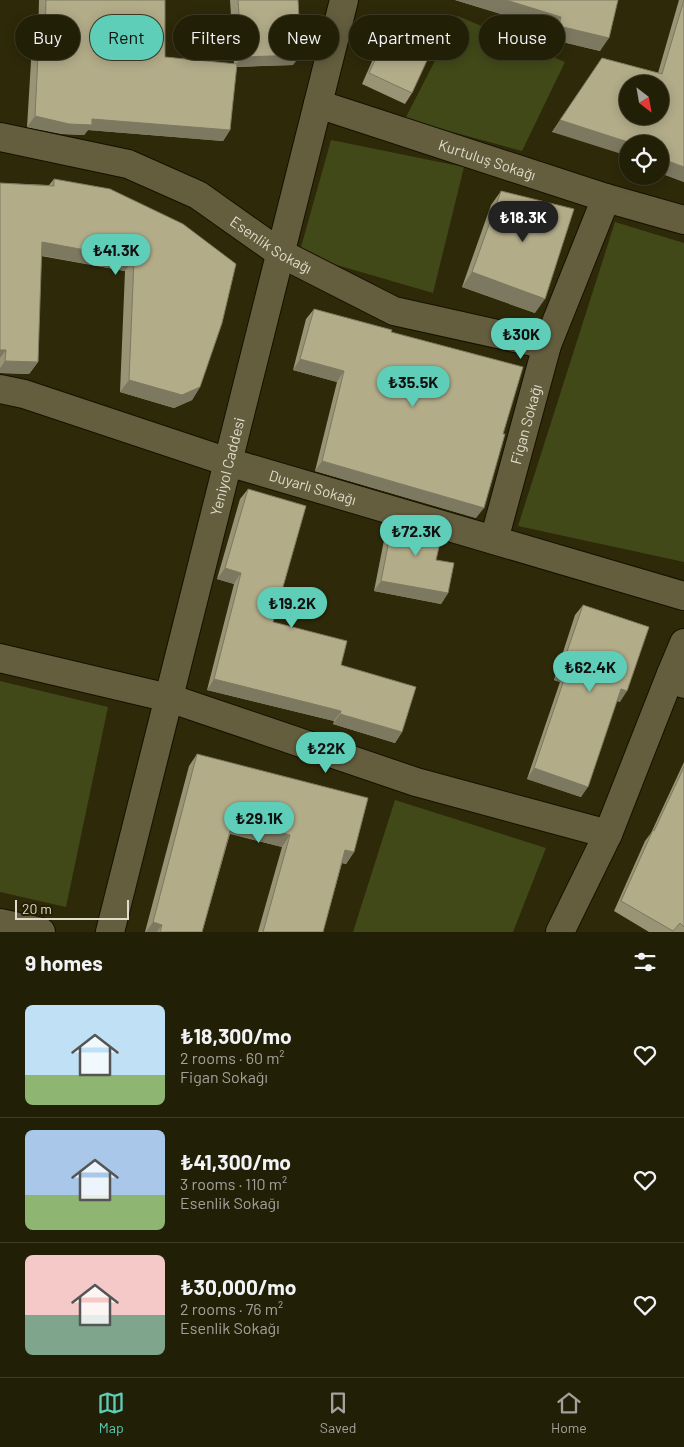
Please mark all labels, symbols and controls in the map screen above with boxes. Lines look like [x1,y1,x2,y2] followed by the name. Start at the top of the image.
[15,15,80,60] chip: Buy
[90,15,163,60] chip: Rent
[173,15,259,60] chip: Filters
[269,15,339,60] chip: New
[349,15,469,60] chip: Apartment
[479,15,565,60] chip: House
[619,75,669,125] north arrow
[619,75,669,185] map controls
[436,135,538,184] street label: Kurtuluş Sokağı
[619,135,669,185] button: locate
[482,200,564,243] pin: ₺18.3K
[499,207,547,226] text: ₺18.3K
[227,212,315,277] street label: Esenlik Sokağı
[75,234,157,276] pin: ₺41.3K
[92,240,140,259] text: ₺41.3K
[491,318,551,360] pin: ₺30K
[502,324,540,343] text: ₺30K
[372,366,454,408] pin: ₺35.5K
[388,372,438,391] text: ₺35.5K
[506,382,545,466] street label: Figan Sokağı
[206,415,248,518] street label: Yeniyol Caddesi
[267,466,359,508] street label: Duyarlı Sokağı
[375,514,457,557] pin: ₺72.3K
[391,521,441,540] text: ₺72.3K
[251,586,333,629] pin: ₺19.2K
[268,593,316,612] text: ₺19.2K
[549,650,631,693] pin: ₺62.4K
[564,657,616,676] text: ₺62.4K
[296,732,356,774] pin: ₺22K
[307,738,345,757] text: ₺22K
[218,802,300,844] pin: ₺29.1K
[235,808,283,827] text: ₺29.1K
[15,897,129,920] scale bar
[22,900,52,917] text: 20 m
[631,948,659,976] icon: filters
[25,950,103,975] text: 9 homes
[180,1023,292,1048] text: ₺18,300/mo
[65,1025,125,1085] icon: home
[631,1041,659,1069] icon: heart
[180,1048,285,1067] text: 2 rooms · 60 m²
[180,1067,268,1086] text: Figan Sokağı
[180,1149,291,1174] text: ₺41,300/mo
[65,1150,125,1210] icon: home
[631,1166,659,1194] icon: heart
[180,1174,287,1193] text: 3 rooms · 110 m²
[180,1193,280,1212] text: Esenlik Sokağı
[180,1274,296,1299] text: ₺30,000/mo
[65,1275,125,1335] icon: home
[631,1291,659,1319] icon: heart
[180,1299,283,1318] text: 2 rooms · 76 m²
[180,1318,280,1337] text: Esenlik Sokağı
[97,1389,125,1436] tab: Map
[320,1389,357,1436] tab: Saved
[551,1389,587,1436] tab: Home

